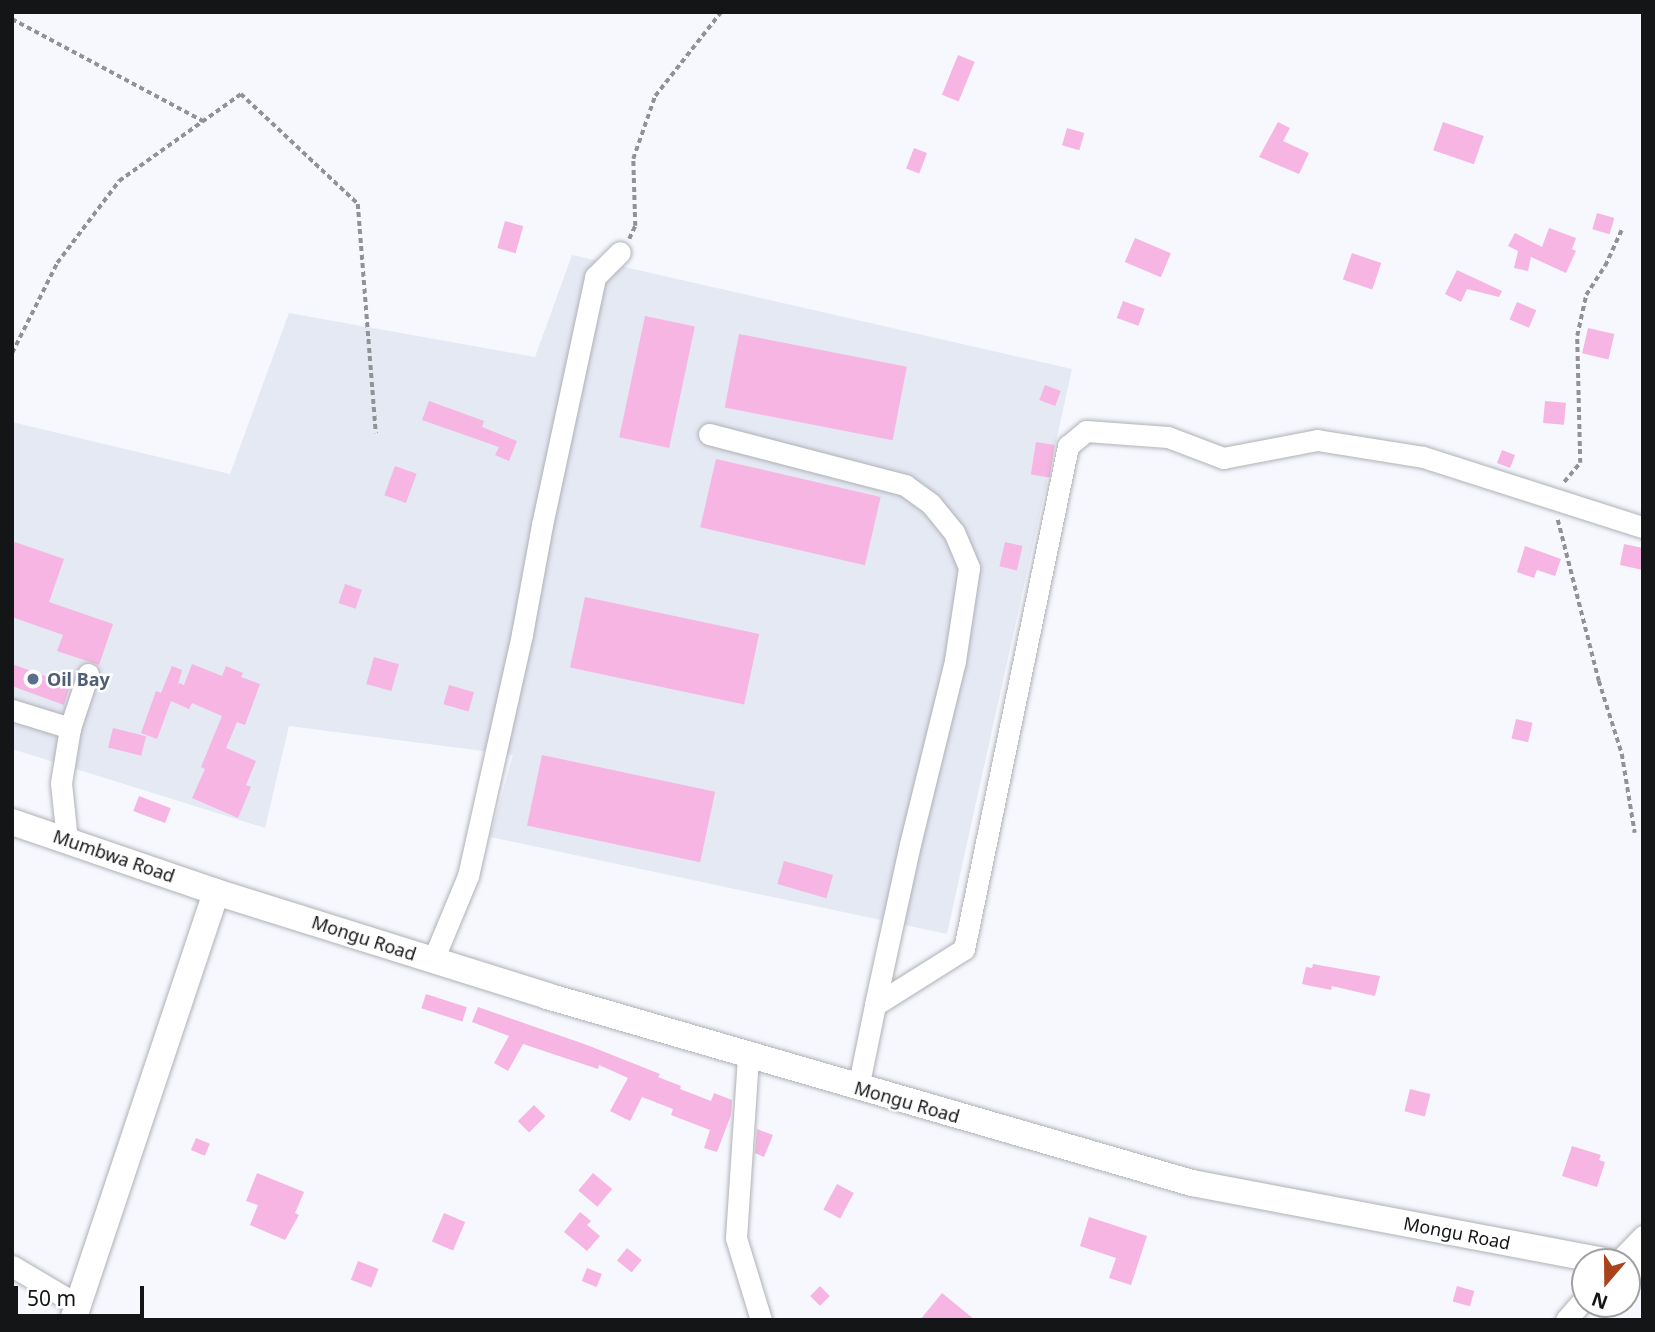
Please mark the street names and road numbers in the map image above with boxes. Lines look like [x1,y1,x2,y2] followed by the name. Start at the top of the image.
[50,825,178,887] street label: Mumbwa Road
[309,911,419,965] street label: Mongu Road
[852,1077,962,1127] street label: Mongu Road
[1402,1212,1512,1254] street label: Mongu Road

